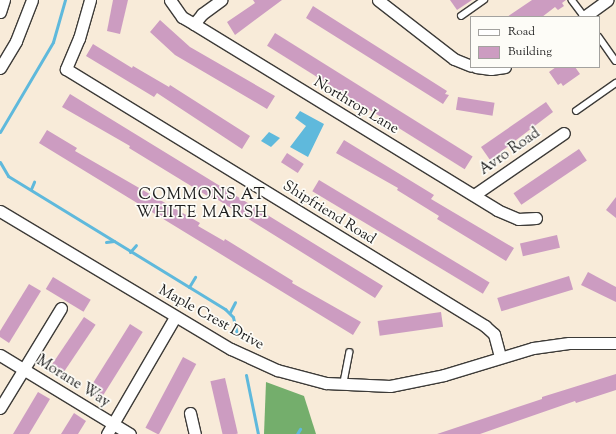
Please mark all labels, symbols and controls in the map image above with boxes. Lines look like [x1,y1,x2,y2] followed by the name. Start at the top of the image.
[470,16,600,68] legend
[508,23,535,41] text: Road
[508,43,552,61] text: Building
[310,74,402,138] street label: Northrop Lane
[476,125,544,179] street label: Avro Road
[279,177,379,249] street label: Shipfriend Road
[136,186,268,224] district label: COMMONS AT WHITE MARSH
[155,282,267,354] street label: Maple Crest Drive
[33,352,113,412] street label: Morane Way

